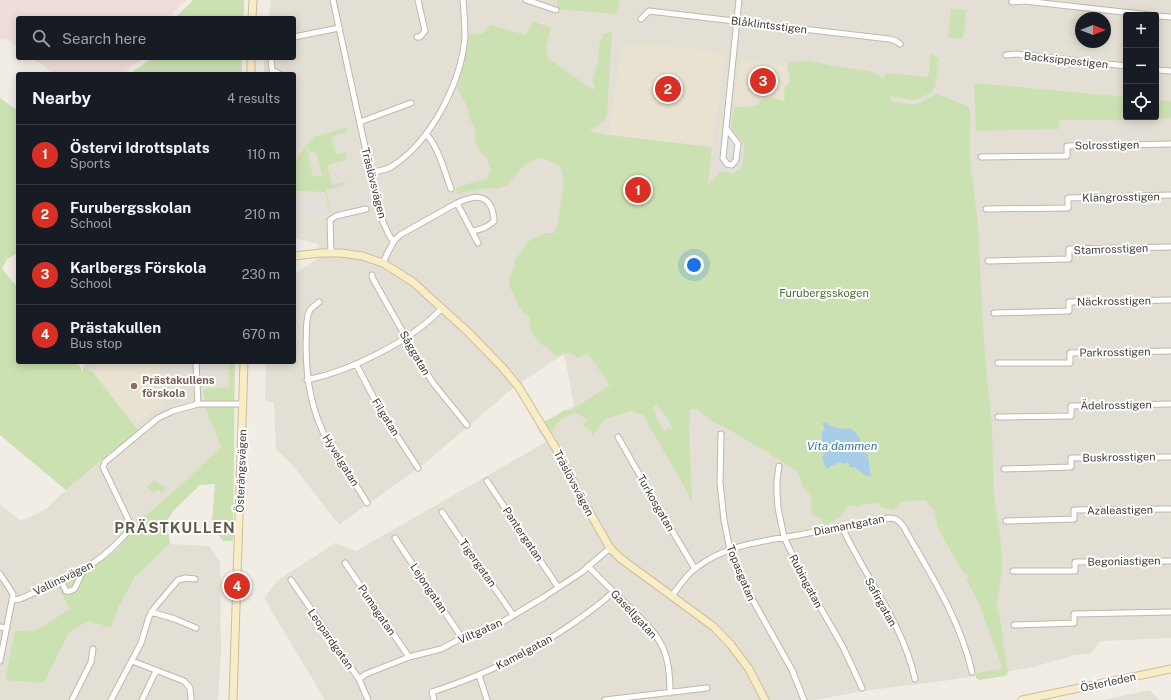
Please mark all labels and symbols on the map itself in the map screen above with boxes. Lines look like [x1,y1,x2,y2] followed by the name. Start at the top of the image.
[1075,12,1111,48] north arrow
[730,14,808,36] street label: Blåklintsstigen
[1023,50,1109,70] street label: Backsippestigen
[750,66,776,96] pin: 3
[655,74,681,104] pin: 2
[1075,138,1139,152] street label: Solrosstigen
[359,146,389,220] street label: Träslövsvägen
[625,175,651,205] pin: 1
[1082,190,1160,204] street label: Klängrosstigen
[1074,242,1148,256] street label: Stamrosstigen
[684,255,704,275] your location
[779,287,869,299] park label: Furubergsskogen
[1077,294,1151,308] street label: Näckrosstigen
[397,329,433,377] street label: Såggatan
[1079,345,1151,359] street label: Parkrosstigen
[142,374,215,399] place label: Prästakullens förskola
[129,381,139,391] marker: Prästakullens förskola
[370,396,402,438] street label: Filgatan
[1080,397,1152,412] street label: Ädelrosstigen
[233,429,248,513] street label: Österängsvägen
[320,432,362,488] street label: Hyvelgatan
[807,439,878,453] water label: Vita dammen
[552,448,596,518] street label: Träslövsvägen
[1082,450,1156,464] street label: Buskrosstigen
[635,472,677,534] street label: Turkosgatan
[1087,503,1153,517] street label: Azaleastigen
[500,505,546,563] street label: Pantergatan
[813,512,885,538] street label: Diamantgatan
[114,519,236,536] district label: PRÄSTKULLEN
[457,537,499,589] street label: Tigergatan
[724,543,758,603] street label: Topasgatan
[787,552,825,610] street label: Rubingatan
[1087,554,1161,568] street label: Begoniastigen
[31,558,95,598] street label: Vallinsvägen
[408,561,450,615] street label: Lejongatan
[224,571,250,601] pin: 4
[863,576,899,628] street label: Safirgatan
[356,583,398,637] street label: Pumagatan
[609,587,659,641] street label: Gasellgatan
[306,606,356,672] street label: Leopardgatan
[456,616,504,646] street label: Viltgatan
[494,632,554,672] street label: Kamelgatan
[1079,669,1137,694] street label: Österleden

